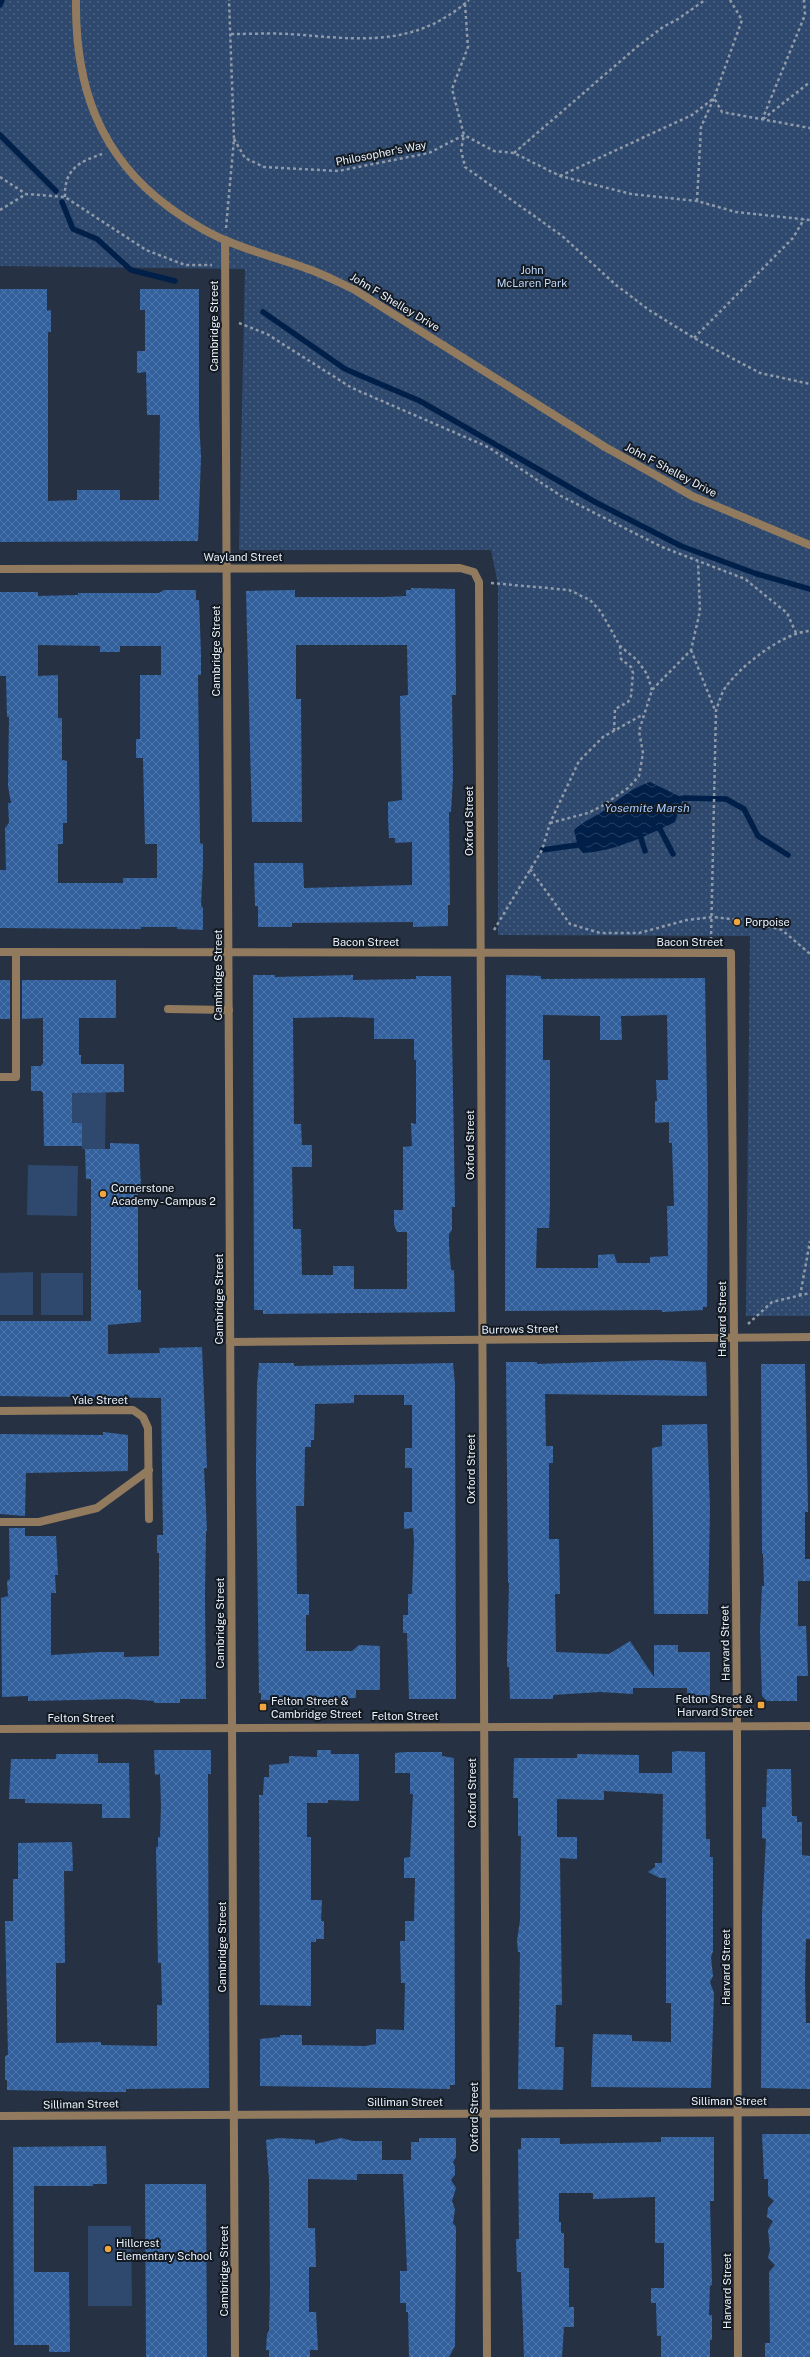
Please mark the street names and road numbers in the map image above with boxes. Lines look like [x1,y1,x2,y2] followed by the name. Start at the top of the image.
[335,138,428,168] street label: Philosopher's Way
[348,271,442,333] street label: John F Shelley Drive
[208,281,220,371] street label: Cambridge Street
[623,441,719,499] street label: John F Shelley Drive
[204,551,282,563] street label: Wayland Street
[210,606,222,696] street label: Cambridge Street
[463,786,475,856] street label: Oxford Street
[212,930,224,1020] street label: Cambridge Street
[333,936,399,948] street label: Bacon Street
[657,936,723,948] street label: Bacon Street
[464,1110,476,1180] street label: Oxford Street
[213,1254,225,1344] street label: Cambridge Street
[716,1281,728,1357] street label: Harvard Street
[481,1322,559,1336] street label: Burrows Street
[72,1394,128,1406] street label: Yale Street
[465,1434,477,1504] street label: Oxford Street
[214,1578,226,1668] street label: Cambridge Street
[718,1605,732,1681] street label: Harvard Street
[371,1710,439,1722] street label: Felton Street
[47,1712,115,1724] street label: Felton Street
[466,1758,478,1828] street label: Oxford Street
[216,1902,228,1992] street label: Cambridge Street
[720,1929,732,2005] street label: Harvard Street
[468,2082,480,2152] street label: Oxford Street
[691,2095,767,2107] street label: Silliman Street
[367,2096,443,2108] street label: Silliman Street
[43,2097,119,2111] street label: Silliman Street
[218,2226,230,2316] street label: Cambridge Street
[721,2253,733,2329] street label: Harvard Street

